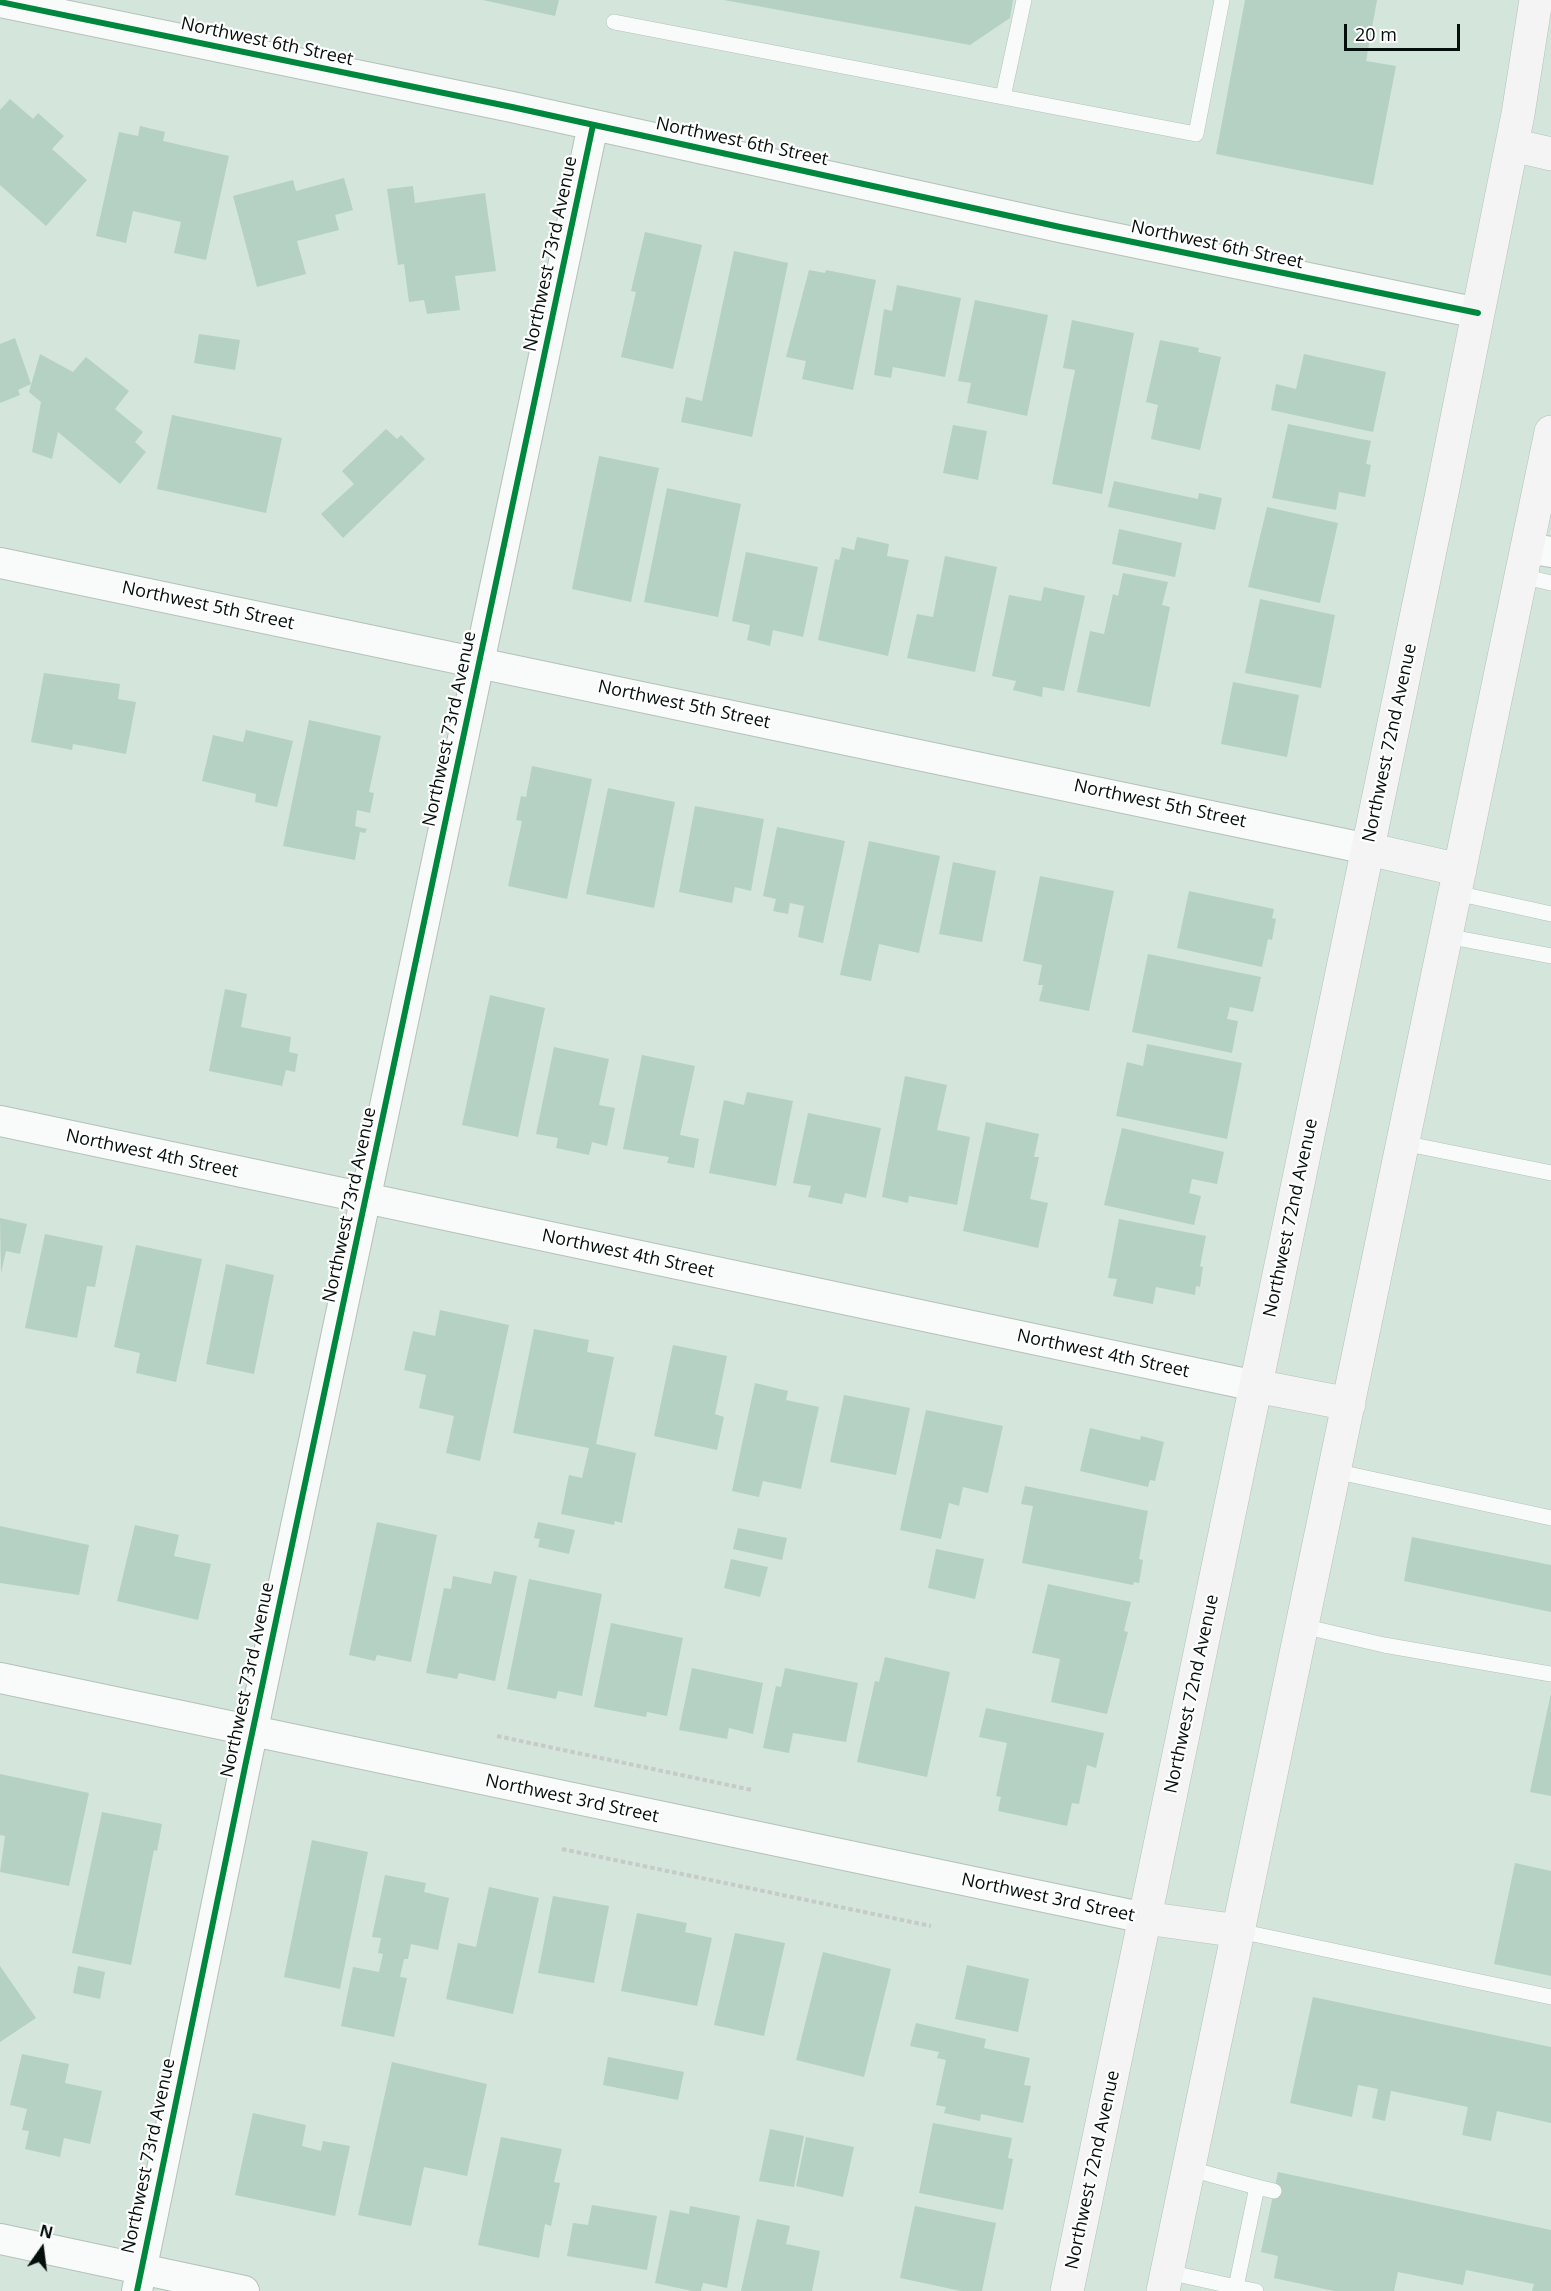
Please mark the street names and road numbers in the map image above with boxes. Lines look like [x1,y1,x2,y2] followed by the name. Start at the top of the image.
[179,13,355,71] street label: Northwest 6th Street
[654,113,830,171] street label: Northwest 6th Street
[520,154,582,354] street label: Northwest 73rd Avenue
[1129,216,1305,274] street label: Northwest 6th Street
[120,577,296,635] street label: Northwest 5th Street
[419,629,481,829] street label: Northwest 73rd Avenue
[1358,642,1422,844] street label: Northwest 72nd Avenue
[596,676,772,734] street label: Northwest 5th Street
[1072,775,1248,833] street label: Northwest 5th Street
[319,1105,381,1305] street label: Northwest 73rd Avenue
[1259,1117,1323,1319] street label: Northwest 72nd Avenue
[64,1125,240,1183] street label: Northwest 4th Street
[540,1225,716,1283] street label: Northwest 4th Street
[1015,1325,1191,1383] street label: Northwest 4th Street
[217,1580,279,1780] street label: Northwest 73rd Avenue
[1160,1593,1224,1795] street label: Northwest 72nd Avenue
[483,1770,661,1828] street label: Northwest 3rd Street
[959,1869,1137,1927] street label: Northwest 3rd Street
[118,2056,180,2256] street label: Northwest 73rd Avenue
[1061,2069,1125,2271] street label: Northwest 72nd Avenue

